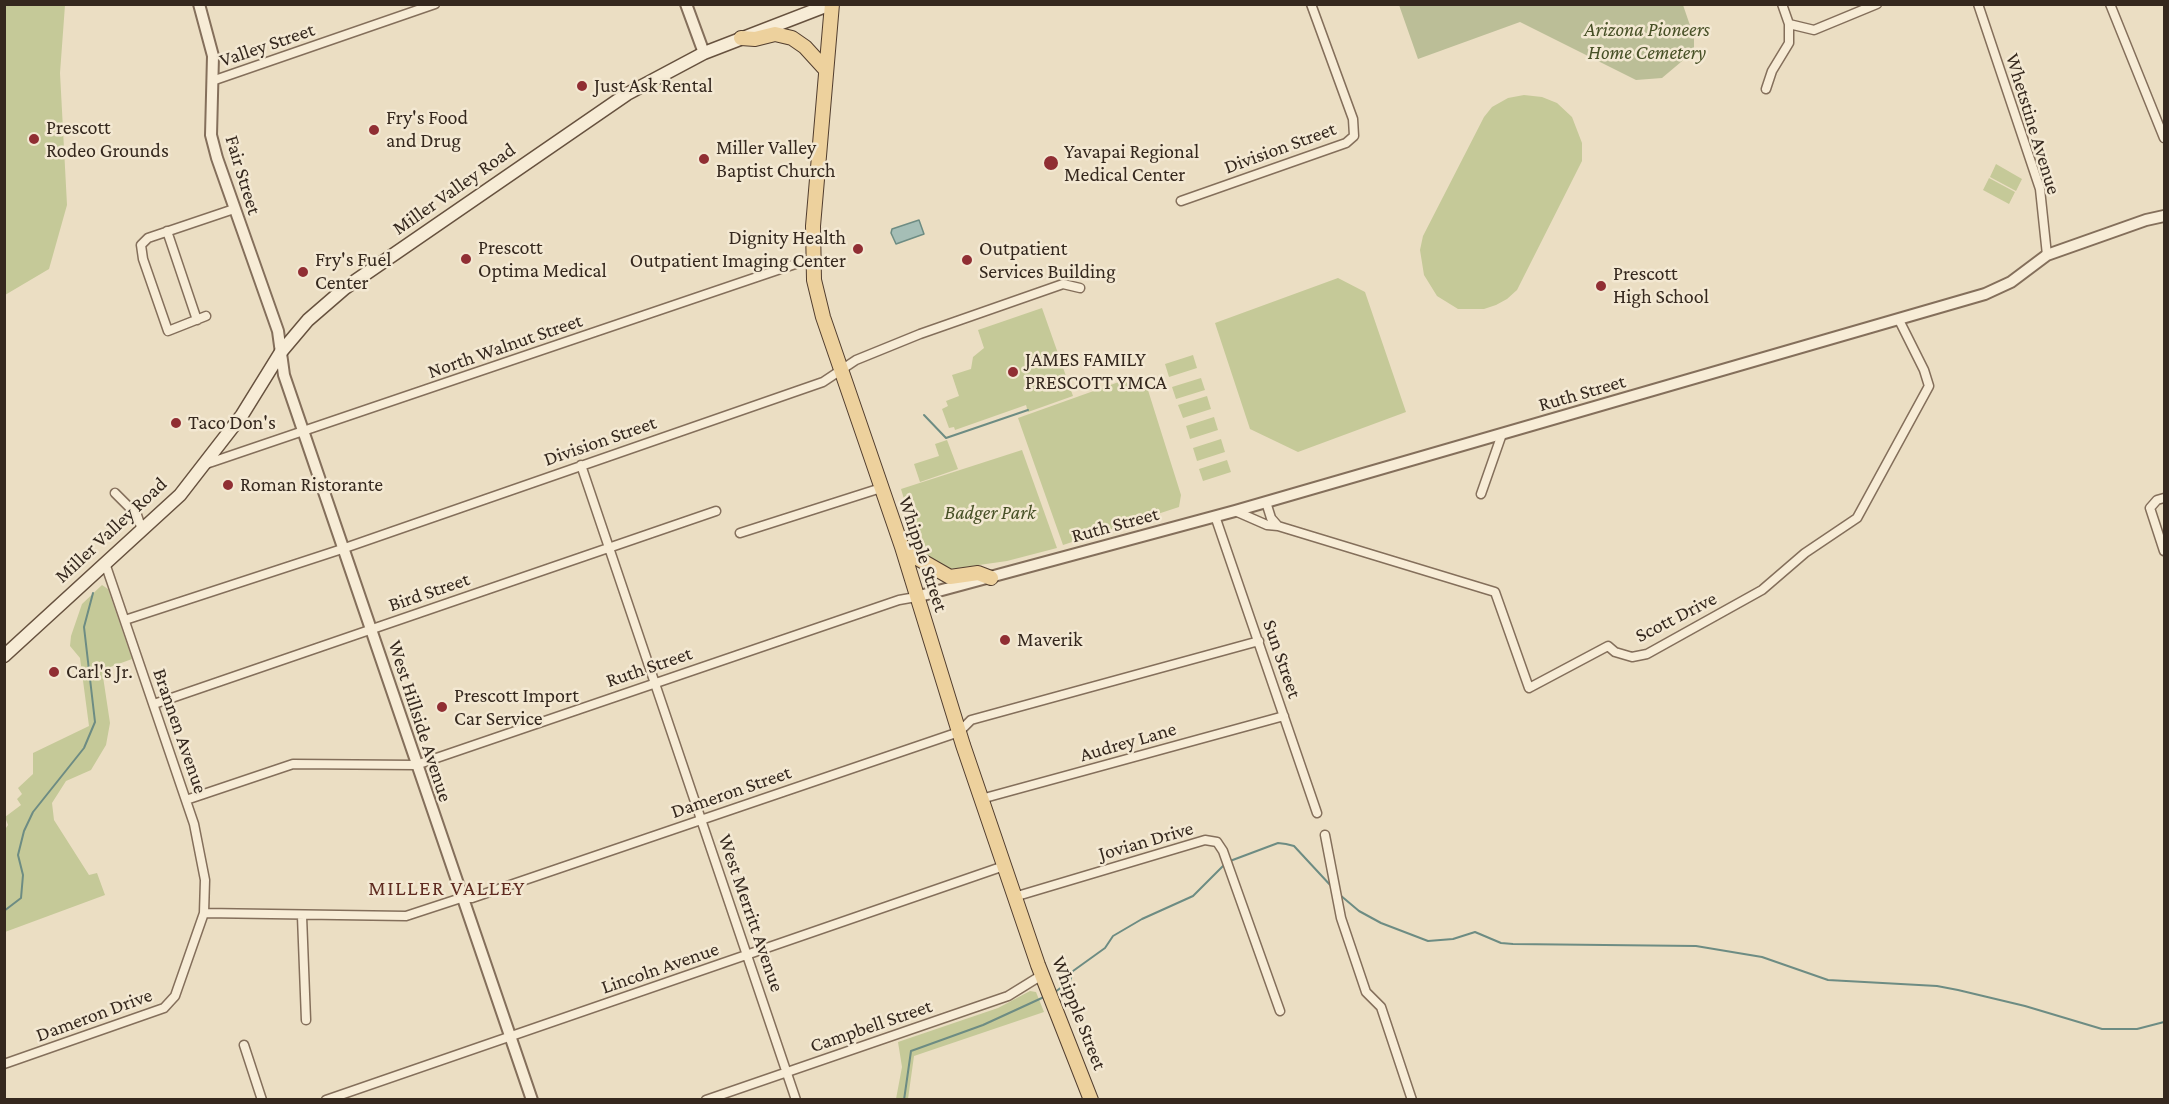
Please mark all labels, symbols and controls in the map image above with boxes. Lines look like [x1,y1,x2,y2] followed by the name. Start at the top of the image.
[216,18,318,72] street label: Valley Street
[1584,18,1710,65] park label: Arizona Pioneers Home Cemetery
[2000,51,2066,197] street label: Whetstine Avenue
[594,74,713,98] place label: Just Ask Rental
[575,79,589,93] marker: Just Ask Rental
[386,106,468,153] place label: Fry's Food and Drug
[46,116,169,163] place label: Prescott Rodeo Grounds
[1221,117,1339,179] street label: Division Street
[367,123,381,137] marker: Fry's Food and Drug
[27,132,41,146] marker: Prescott Rodeo Grounds
[220,132,266,218] street label: Fair Street
[716,136,836,183] place label: Miller Valley Baptist Church
[388,138,520,240] street label: Miller Valley Road
[1064,140,1199,187] place label: Yavapai Regional Medical Center
[697,152,711,166] marker: Miller Valley Baptist Church
[1042,154,1060,172] marker: Yavapai Regional Medical Center
[630,226,846,273] place label: Dignity Health Outpatient Imaging Center
[478,236,607,283] place label: Prescott Optima Medical
[979,237,1116,284] place label: Outpatient Services Building
[851,242,865,256] marker: Dignity Health Outpatient Imaging Center
[315,248,391,295] place label: Fry's Fuel Center
[459,252,473,266] marker: Prescott Optima Medical
[960,253,974,267] marker: Outpatient Services Building
[1613,262,1709,309] place label: Prescott High School
[296,265,310,279] marker: Fry's Fuel Center
[1594,279,1608,293] marker: Prescott High School
[425,308,585,384] street label: North Walnut Street
[1025,348,1167,395] place label: JAMES FAMILY PRESCOTT YMCA
[1006,365,1020,379] marker: JAMES FAMILY PRESCOTT YMCA
[1536,369,1628,417] street label: Ruth Street
[188,411,276,435] place label: Taco Don's
[541,411,659,471] street label: Division Street
[169,416,183,430] marker: Taco Don's
[50,472,172,588] street label: Miller Valley Road
[240,473,383,497] place label: Roman Ristorante
[221,478,235,492] marker: Roman Ristorante
[893,493,953,615] street label: Whipple Street
[944,501,1036,525] park label: Badger Park
[1069,502,1161,548] street label: Ruth Street
[385,567,473,617] street label: Bird Street
[1631,586,1721,648] street label: Scott Drive
[1257,617,1307,701] street label: Sun Street
[1017,628,1082,652] place label: Maverik
[998,633,1012,647] marker: Maverik
[383,637,457,805] street label: West Hillside Avenue
[603,641,695,693] street label: Ruth Street
[66,660,133,684] place label: Carl's Jr.
[47,665,61,679] marker: Carl's Jr.
[147,665,213,797] street label: Brannen Avenue
[454,684,579,731] place label: Prescott Import Car Service
[435,700,449,714] marker: Prescott Import Car Service
[1077,717,1179,767] street label: Audrey Lane
[668,760,794,824] street label: Dameron Street
[1096,816,1196,866] street label: Jovian Drive
[713,831,789,995] street label: West Merritt Avenue
[368,876,526,902] district label: MILLER VALLEY
[598,937,722,999] street label: Lincoln Avenue
[1046,953,1112,1073] street label: Whipple Street
[33,983,155,1047] street label: Dameron Drive
[807,994,935,1058] street label: Campbell Street

